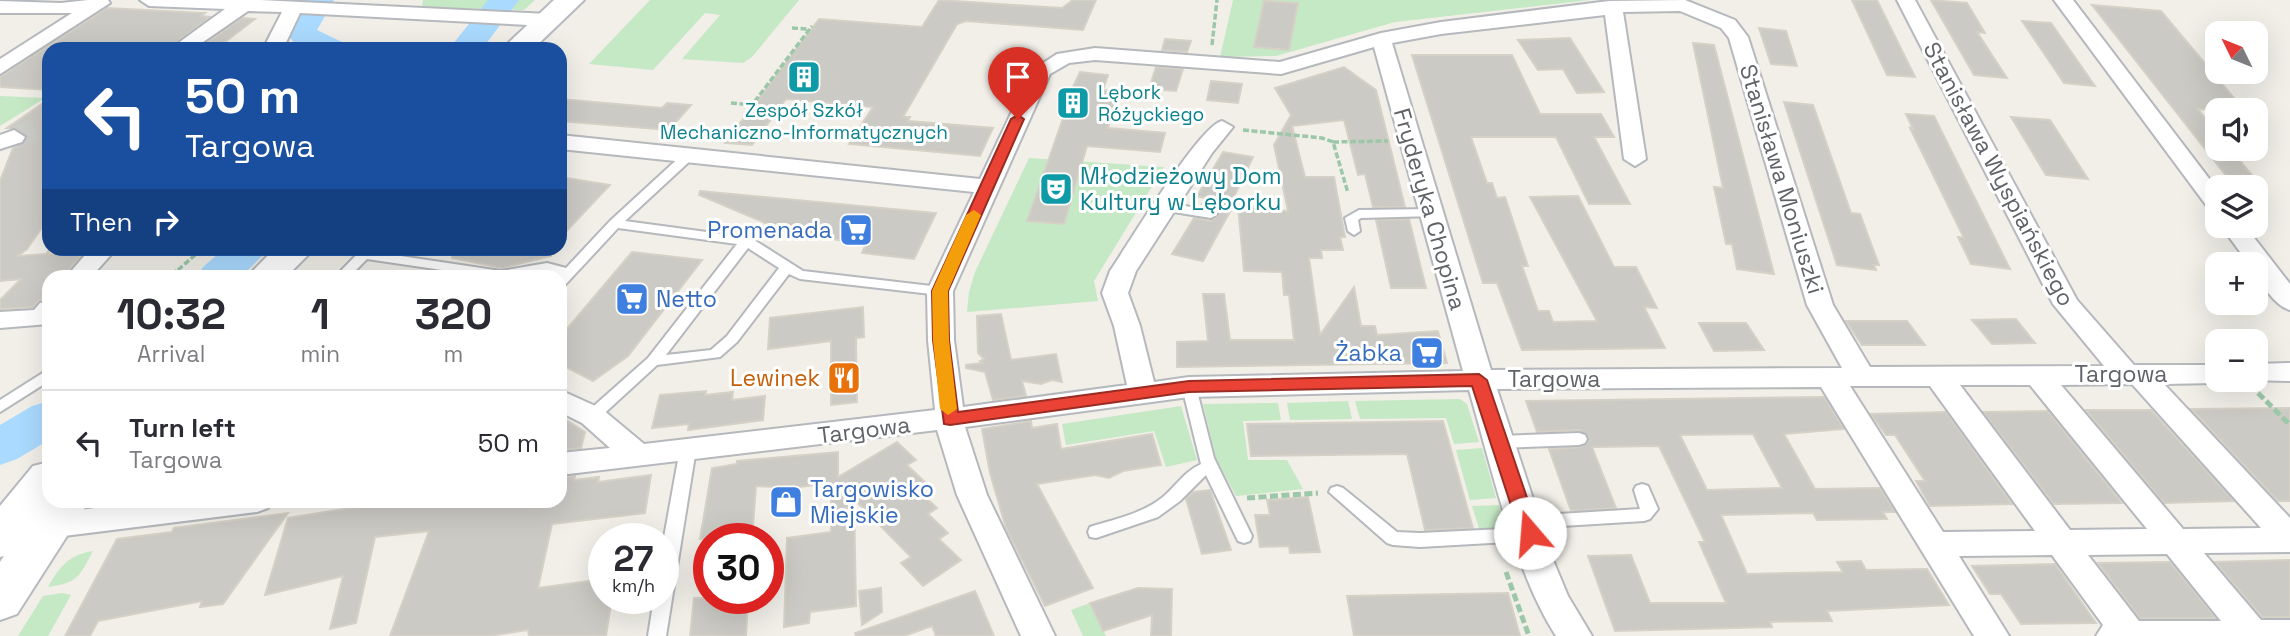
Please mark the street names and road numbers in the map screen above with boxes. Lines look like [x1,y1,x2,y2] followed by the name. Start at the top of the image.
[1916,37,2082,311] street label: Stanisława Wyspiańskiego
[1733,61,1831,297] street label: Stanisława Moniuszki
[1387,105,1473,313] street label: Fryderyka Chopina
[2074,359,2168,389] street label: Targowa
[1507,364,1601,394] street label: Targowa
[816,409,912,451] street label: Targowa

